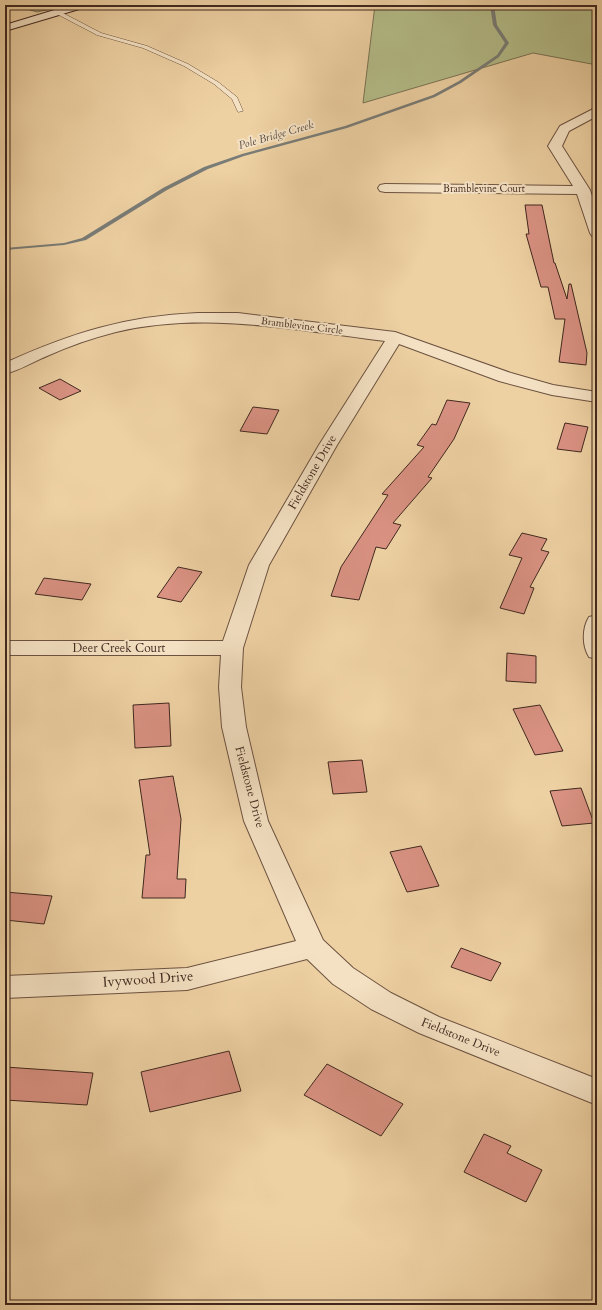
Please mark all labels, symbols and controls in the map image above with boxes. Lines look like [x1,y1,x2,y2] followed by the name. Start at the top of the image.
[237,117,316,153] water label: Pole Bridge Creek
[443,182,526,196] street label: Bramblevine Court
[260,314,344,338] street label: Bramblevine Circle
[284,432,340,512] street label: Fieldstone Drive
[73,640,166,656] street label: Deer Creek Court
[231,744,269,830] street label: Fieldstone Drive
[102,966,194,992] street label: Ivywood Drive
[419,1014,503,1060] street label: Fieldstone Drive

